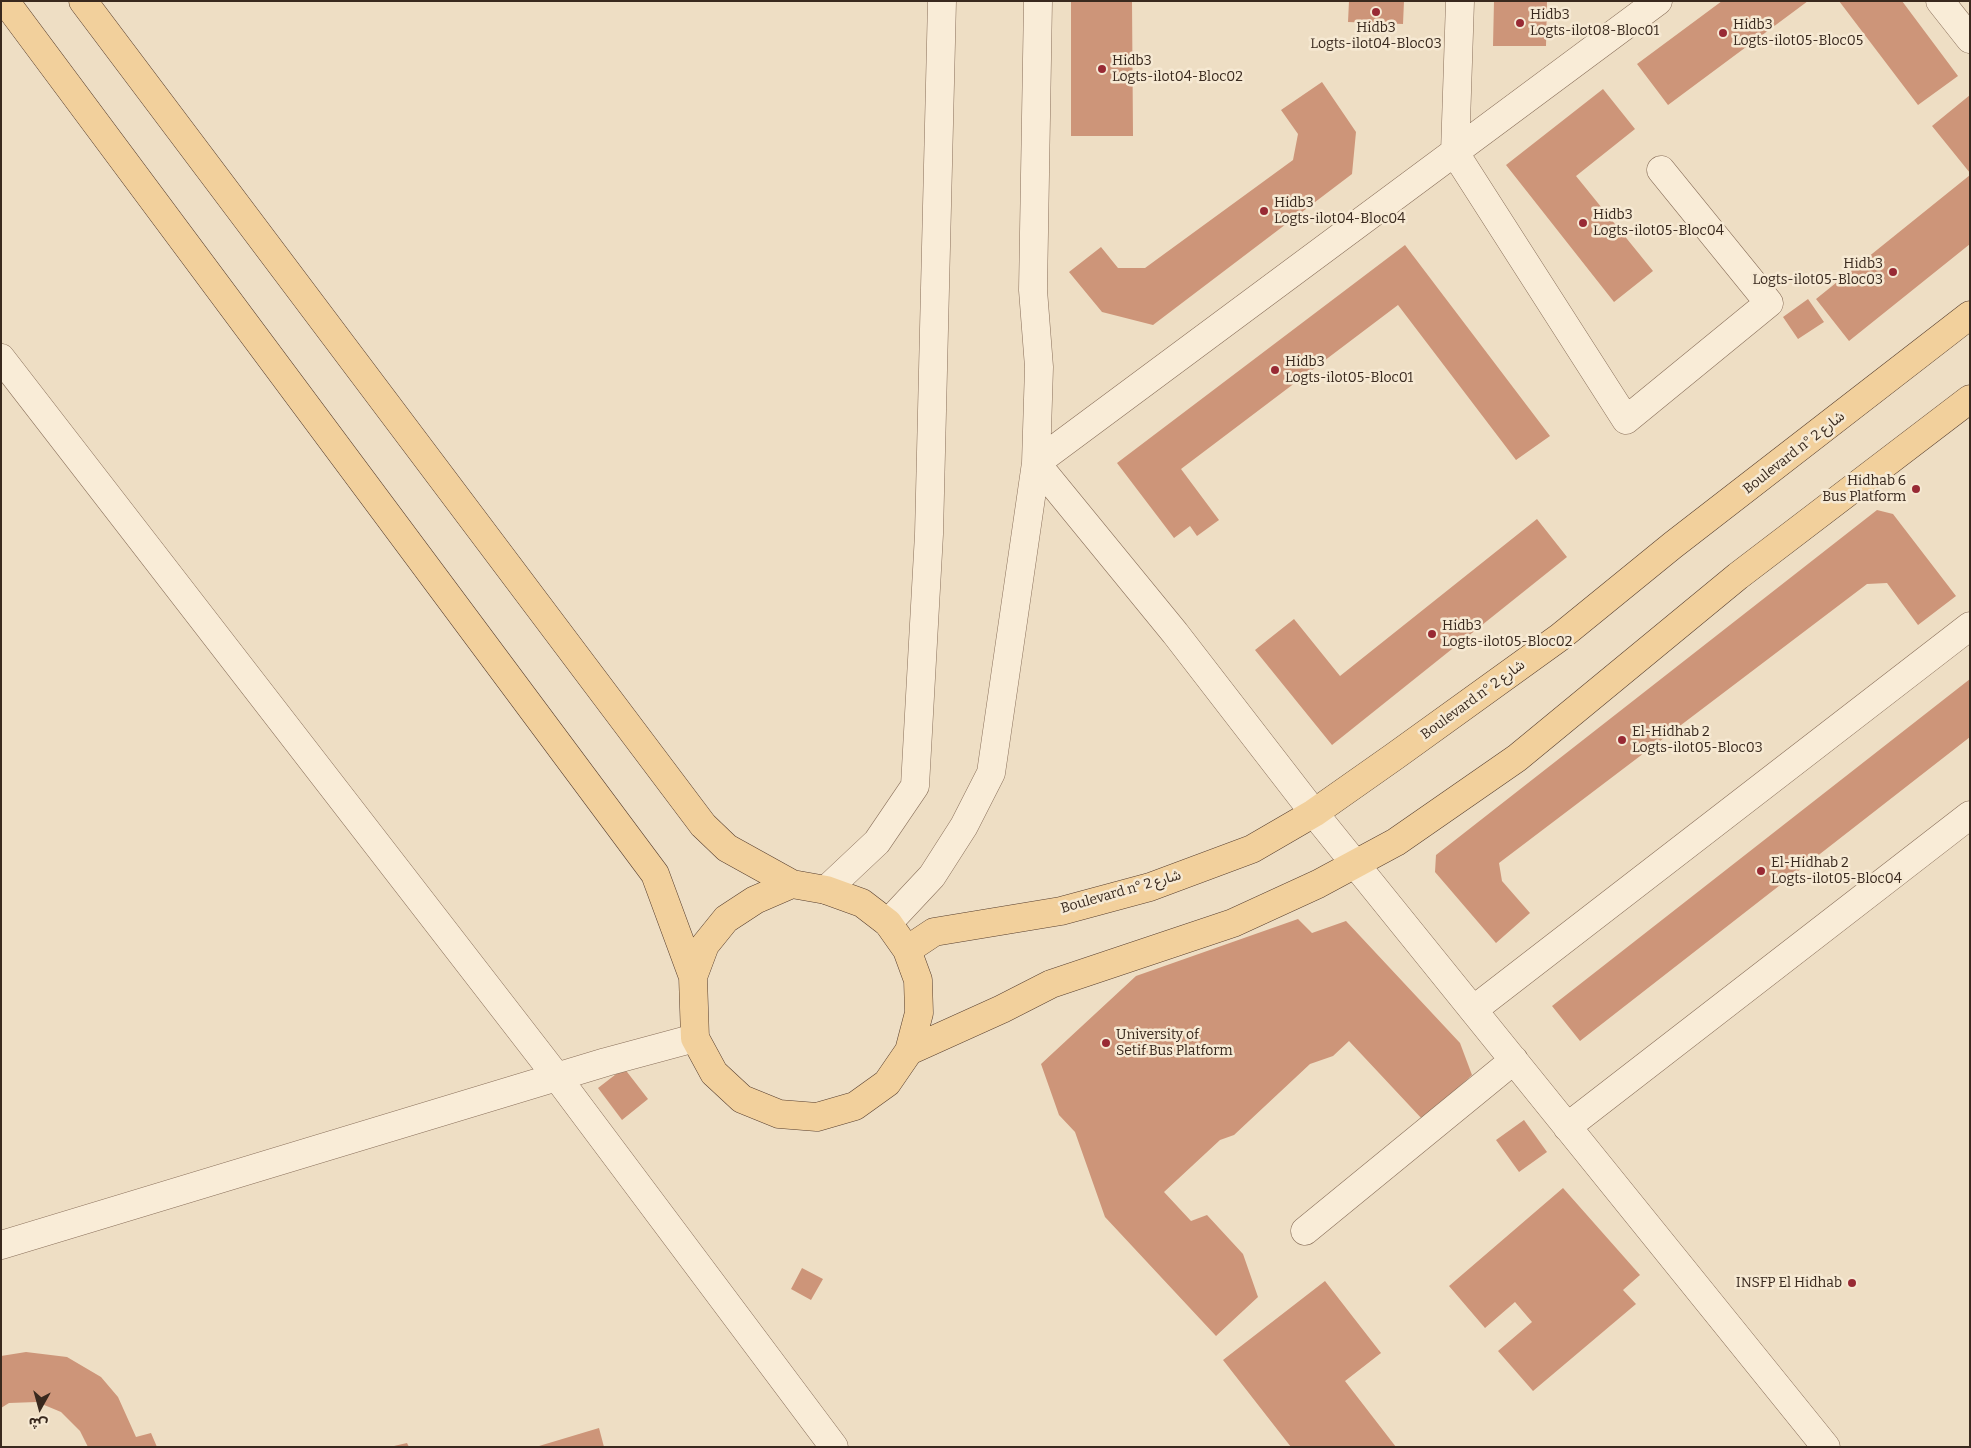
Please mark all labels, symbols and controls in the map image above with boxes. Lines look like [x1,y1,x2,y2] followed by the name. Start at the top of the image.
[1370,6,1382,18] marker: Hidb3 Logts-ilot04-Bloc03
[1530,7,1659,40] place label: Hidb3 Logts-ilot08-Bloc01
[1514,17,1526,29] marker: Hidb3 Logts-ilot08-Bloc01
[1733,17,1863,49] place label: Hidb3 Logts-ilot05-Bloc05
[1310,20,1442,52] place label: Hidb3 Logts-ilot04-Bloc03
[1717,27,1729,39] marker: Hidb3 Logts-ilot05-Bloc05
[1112,53,1243,85] place label: Hidb3 Logts-ilot04-Bloc02
[1096,63,1108,75] marker: Hidb3 Logts-ilot04-Bloc02
[1274,195,1406,228] place label: Hidb3 Logts-ilot04-Bloc04
[1258,205,1270,217] marker: Hidb3 Logts-ilot04-Bloc04
[1593,207,1724,240] place label: Hidb3 Logts-ilot05-Bloc04
[1577,217,1589,229] marker: Hidb3 Logts-ilot05-Bloc04
[1752,256,1883,288] place label: Hidb3 Logts-ilot05-Bloc03
[1887,266,1899,278] marker: Hidb3 Logts-ilot05-Bloc03
[1285,354,1413,387] place label: Hidb3 Logts-ilot05-Bloc01
[1269,364,1281,376] marker: Hidb3 Logts-ilot05-Bloc01
[1740,408,1848,498] street label: Boulevard n° شارع 2
[1822,473,1906,506] place label: Hidhab 6 Bus Platform
[1910,483,1922,495] marker: Hidhab 6 Bus Platform
[1442,618,1572,650] place label: Hidb3 Logts-ilot05-Bloc02
[1426,628,1438,640] marker: Hidb3 Logts-ilot05-Bloc02
[1418,657,1528,743] street label: Boulevard n° شارع 2
[1632,724,1763,756] place label: El-Hidhab 2 Logts-ilot05-Bloc03
[1616,734,1628,746] marker: El-Hidhab 2 Logts-ilot05-Bloc03
[1771,855,1902,888] place label: El-Hidhab 2 Logts-ilot05-Bloc04
[1755,865,1767,877] marker: El-Hidhab 2 Logts-ilot05-Bloc04
[1059,867,1183,917] street label: Boulevard n° شارع 2
[1116,1027,1233,1060] place label: University of Setif Bus Platform
[1100,1037,1112,1049] marker: University of Setif Bus Platform
[1736,1275,1842,1291] place label: INSFP El Hidhab
[1846,1277,1858,1289] marker: INSFP El Hidhab
[15,1383,65,1433] north arrow
[28,1414,49,1433] text: ش

